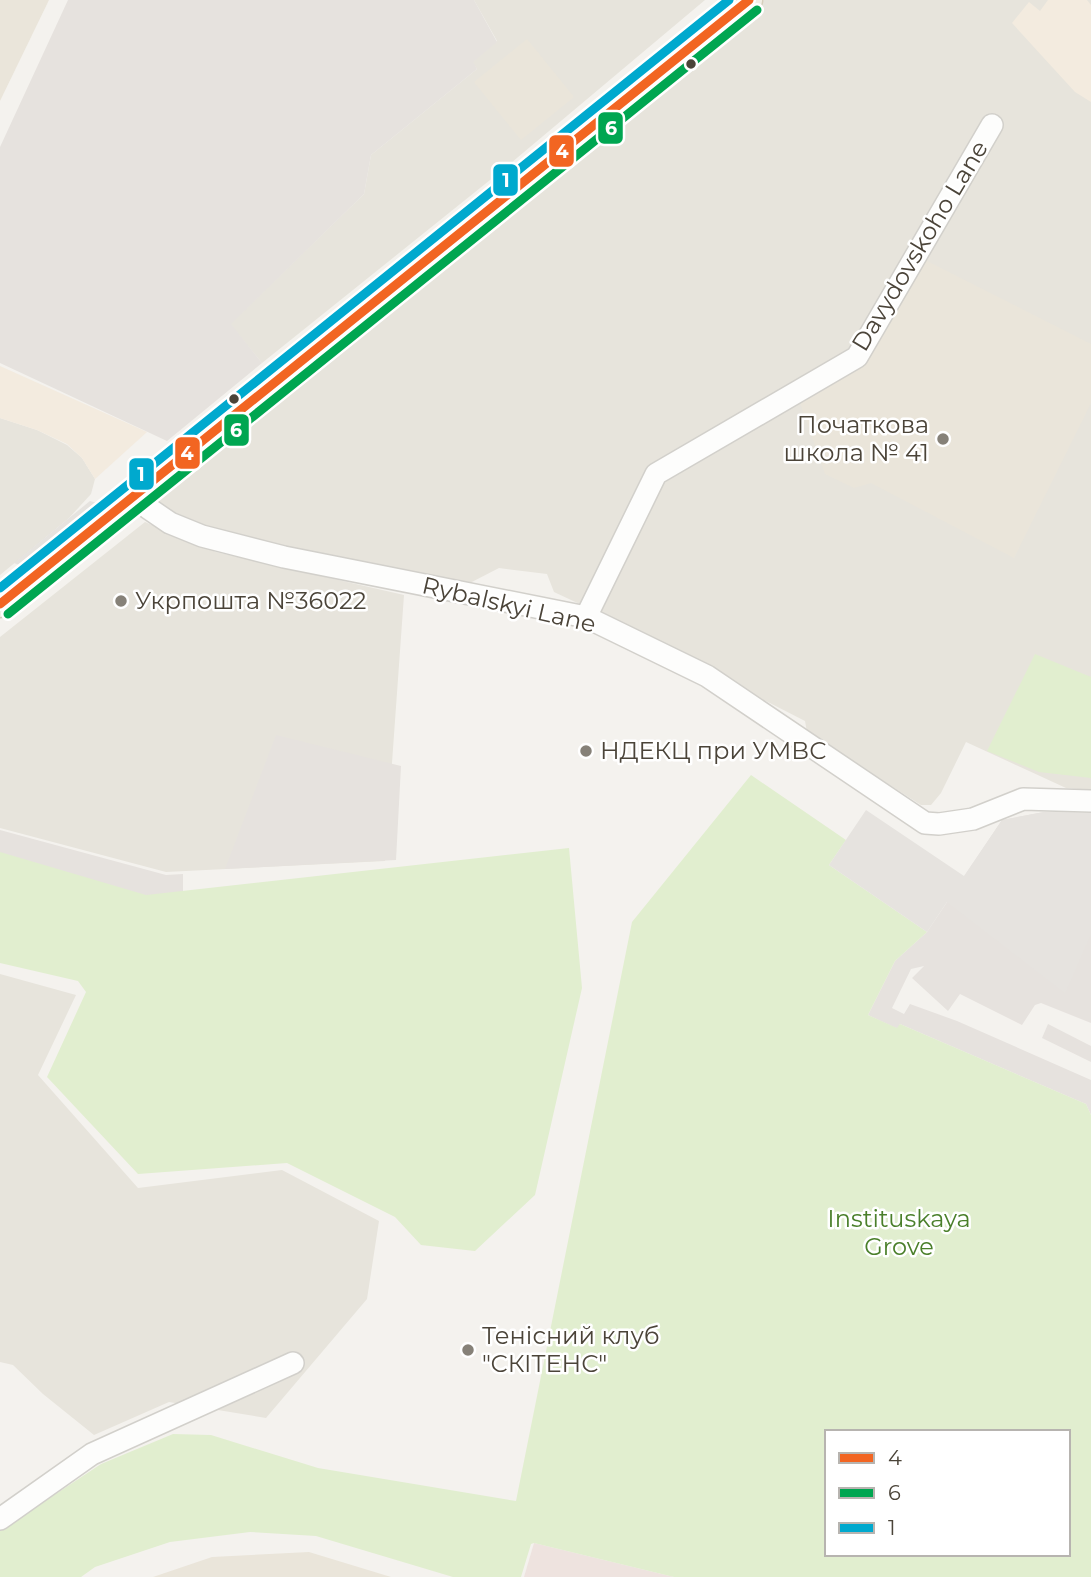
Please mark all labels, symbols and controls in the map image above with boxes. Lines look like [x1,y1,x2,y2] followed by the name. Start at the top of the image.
[684,57,698,71] unlabelled marker
[597,111,624,145] line badge: 6
[605,117,617,140] text: 6
[548,134,575,168] line badge: 4
[845,135,994,356] street label: Davydovskoho Lane
[555,140,569,163] text: 4
[492,163,519,197] line badge: 1
[502,169,510,192] text: 1
[227,392,241,406] unlabelled marker
[784,410,929,467] place label: Початкова школа № 41
[223,413,250,447] line badge: 6
[230,419,242,442] text: 6
[935,431,951,447] marker: Початкова школа № 41
[174,436,201,470] line badge: 4
[180,442,194,465] text: 4
[128,457,155,491] line badge: 1
[137,463,145,486] text: 1
[419,570,599,639] street label: Rybalskyi Lane
[135,586,366,615] place label: Укрпошта №36022
[113,593,129,609] marker: Укрпошта №36022
[600,736,827,765] place label: НДЕКЦ при УМВС
[578,743,594,759] marker: НДЕКЦ при УМВС
[827,1204,971,1261] park label: Іnstituskaya Grove
[482,1321,660,1378] place label: Тенісний клуб "СКІТЕНС"
[460,1342,476,1358] marker: Тенісний клуб "СКІТЕНС"
[825,1430,1070,1556] legend
[888,1445,902,1470] text: 4
[888,1480,901,1505] text: 6
[888,1515,896,1540] text: 1

